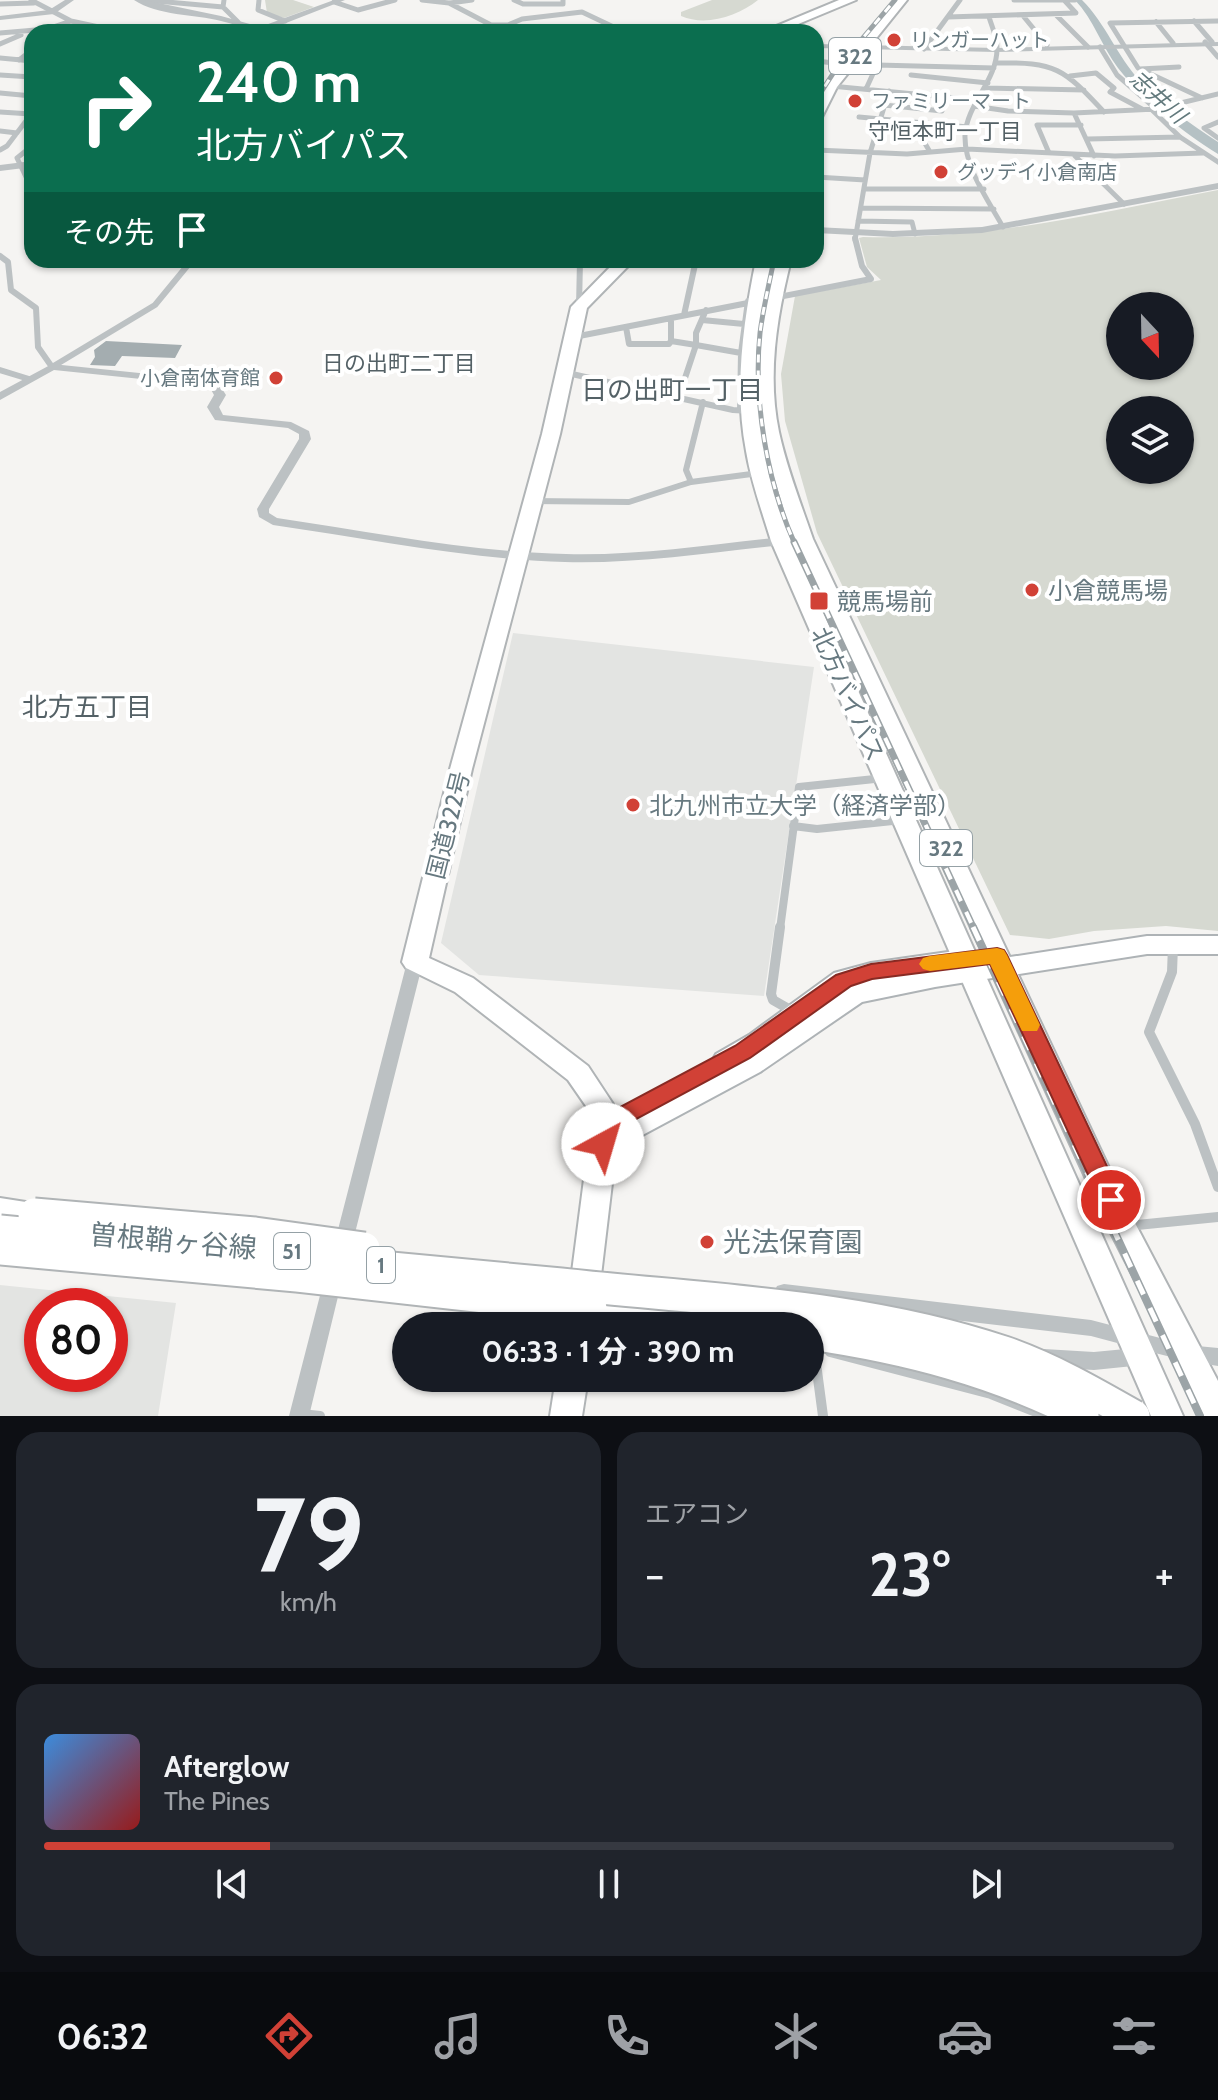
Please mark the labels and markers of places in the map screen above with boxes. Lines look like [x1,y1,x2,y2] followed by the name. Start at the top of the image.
[910,28,1050,52] place label: リンガーハット
[885,31,903,49] marker: リンガーハット
[871,89,1031,113] place label: ファミリーマート
[846,92,864,110] marker: ファミリーマート
[957,160,1117,184] place label: グッデイ小倉南店
[932,163,950,181] marker: グッデイ小倉南店
[140,366,260,390] place label: 小倉南体育館
[267,369,285,387] marker: 小倉南体育館
[1048,576,1168,605] place label: 小倉競馬場
[1023,581,1041,599] marker: 小倉競馬場
[837,587,933,616] place label: 競馬場前
[808,590,830,612] marker: 競馬場前
[649,791,961,820] place label: 北九州市立大学（経済学部）
[624,796,642,814] marker: 北九州市立大学（経済学部）
[1077,1166,1145,1234] pin
[723,1225,863,1259] place label: 光法保育園
[698,1233,716,1251] marker: 光法保育園

